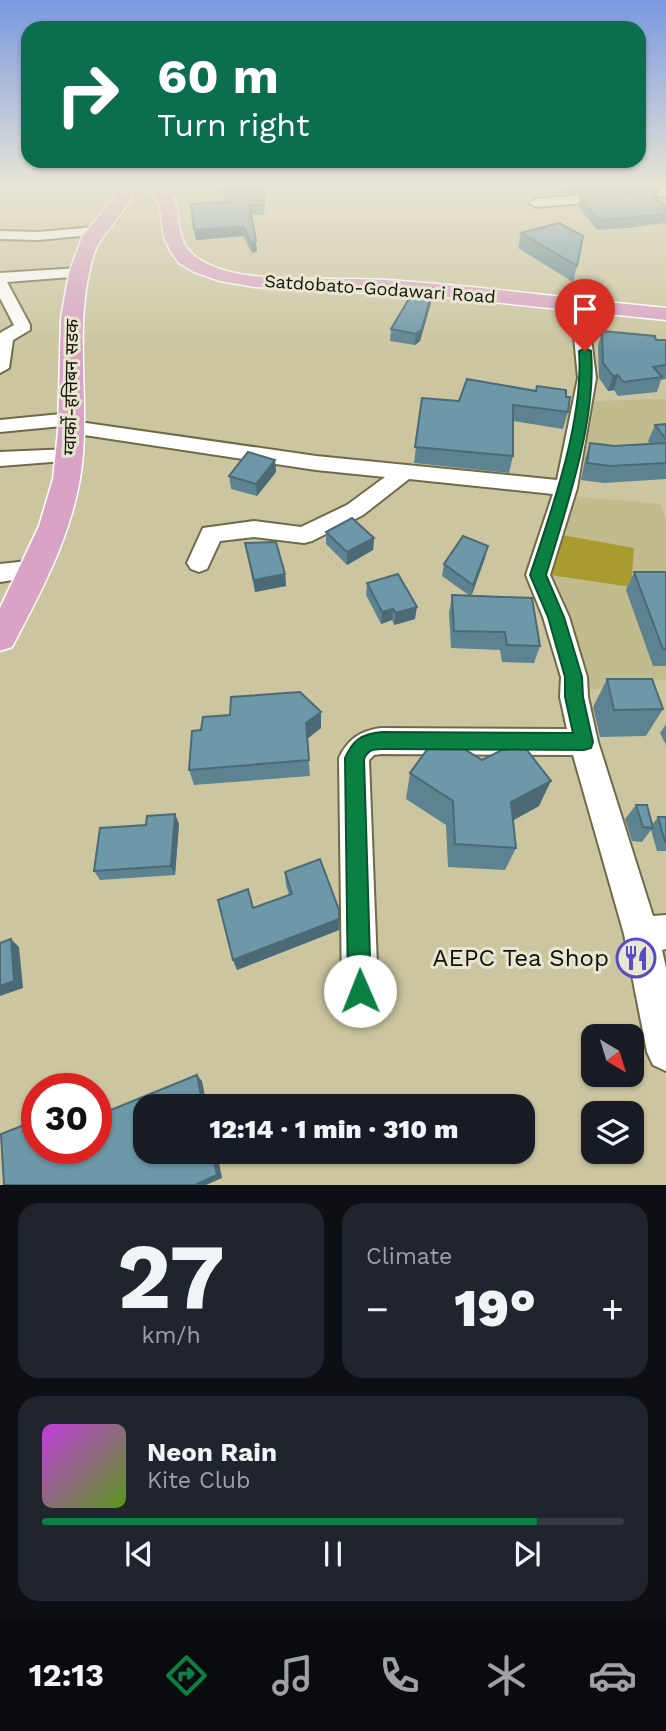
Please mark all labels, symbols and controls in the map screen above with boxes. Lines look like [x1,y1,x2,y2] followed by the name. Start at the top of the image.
[157,47,279,105] text: 60 m
[42,49,133,140] icon: right
[157,106,309,144] text: Turn right
[264,270,496,307] street label: Satdobato-Godawari Road
[555,279,615,351] pin
[566,290,604,328] icon: arrive
[59,318,82,455] street label: ग्वार्को-हत्तिबन सडक
[615,937,657,979] restaurant icon: AEPC Tea Shop
[433,944,609,972] place label: AEPC Tea Shop
[323,954,397,1028] position arrow
[581,1024,644,1087] north arrow
[581,1024,644,1164] map controls
[21,1073,112,1164] speed limit sign: 30
[581,1101,644,1164] button: layers
[210,1114,458,1144] text: 12:14 · 1 min · 310 m
[117,1223,225,1330] text: 27
[366,1243,452,1270] text: Climate
[454,1278,536,1339] text: 19°
[366,1287,389,1331] text: −
[601,1287,624,1331] text: +
[141,1322,201,1349] text: km/h
[147,1437,277,1467] text: Neon Rain
[147,1467,250,1494] text: Kite Club
[120,1535,158,1573] icon: previous
[314,1535,352,1573] icon: pause
[508,1535,546,1573] icon: next
[162,1651,211,1700] icon: directions
[268,1651,317,1700] icon: music
[375,1651,424,1700] icon: phone
[482,1651,531,1700] icon: climate
[588,1651,637,1700] icon: car
[29,1656,104,1694] text: 12:13

